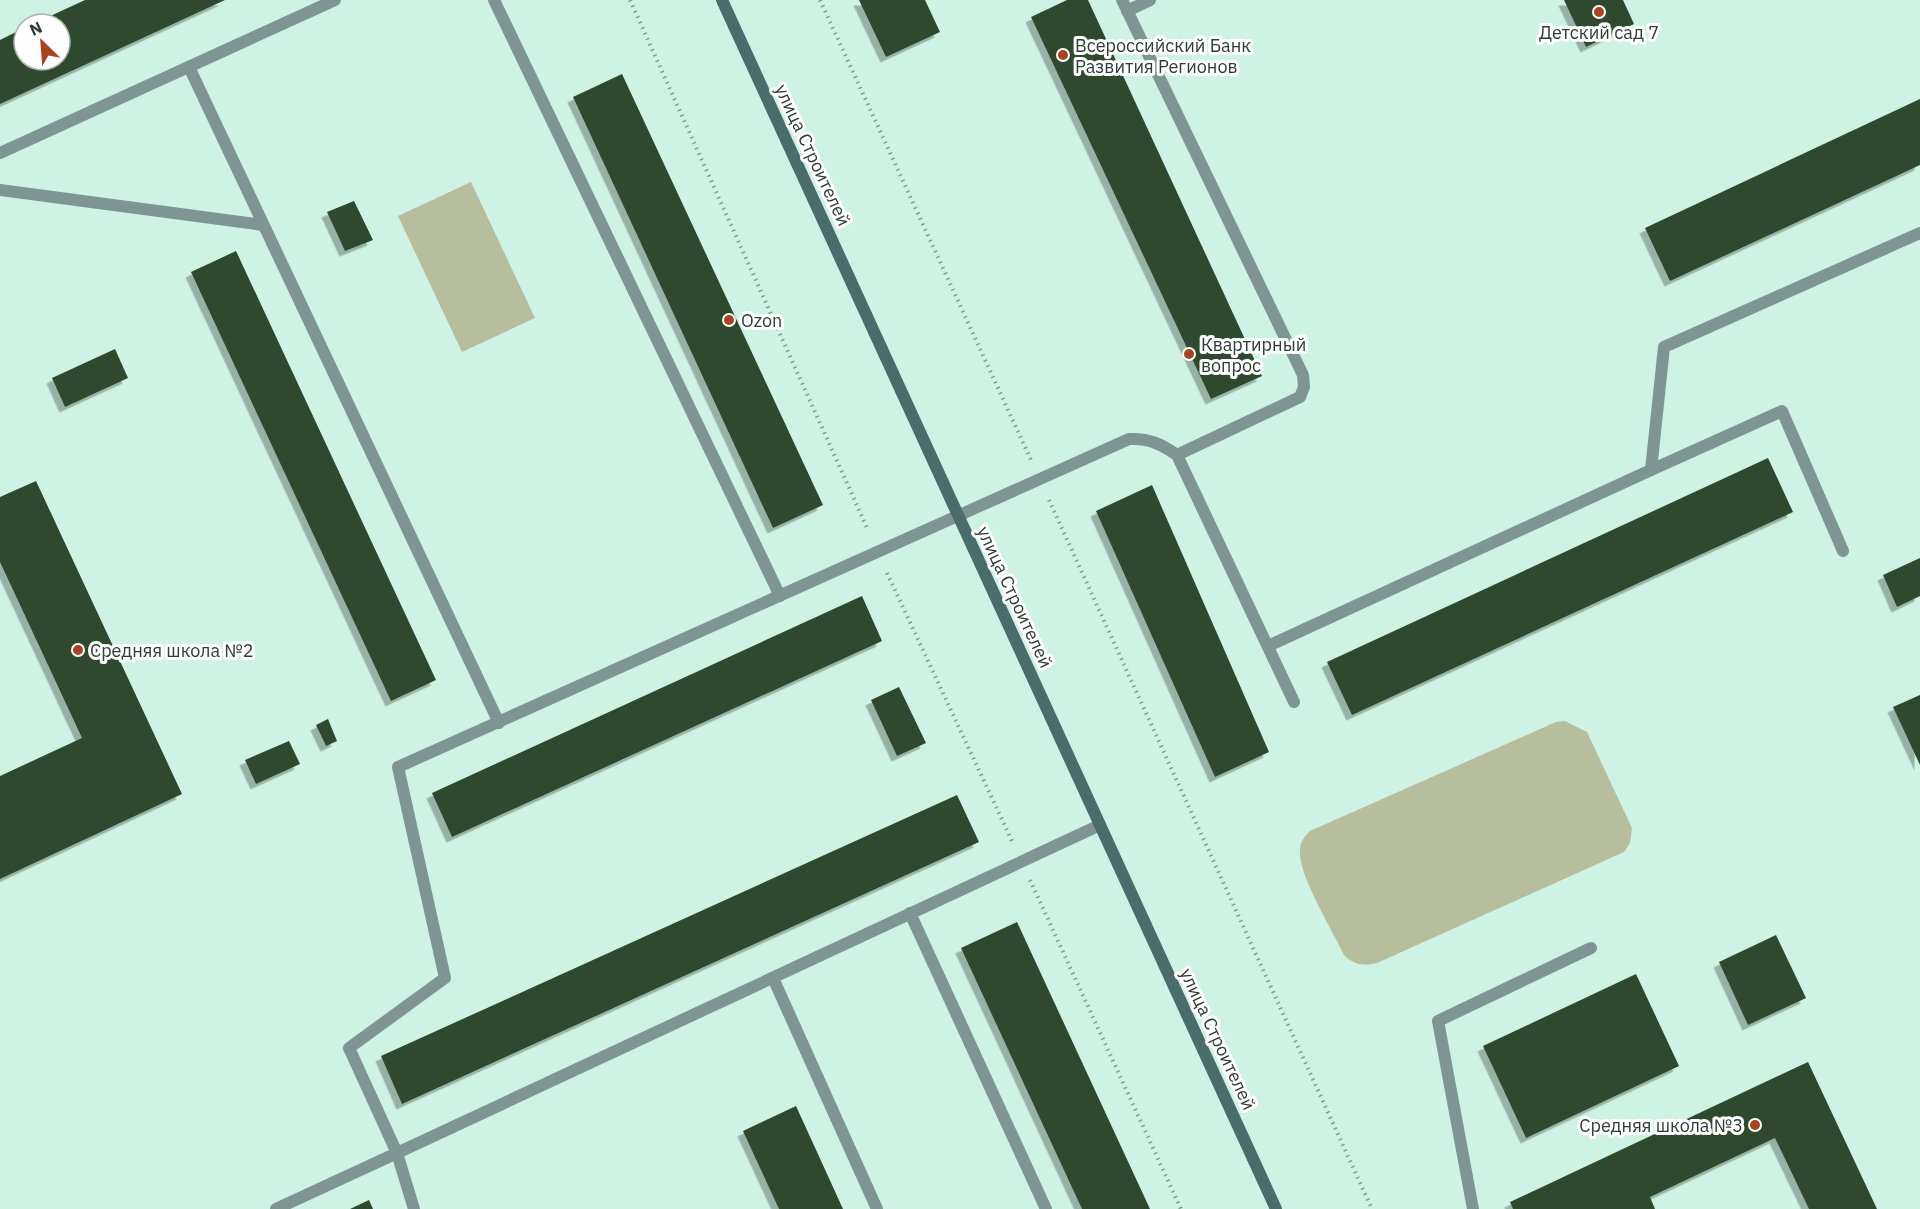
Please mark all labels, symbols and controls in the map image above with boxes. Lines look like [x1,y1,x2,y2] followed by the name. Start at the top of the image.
[1592,5,1606,19] marker: Детский сад 7
[12,12,72,72] north arrow
[26,17,45,40] text: N
[1539,21,1659,44] place label: Детский сад 7
[1075,34,1251,78] place label: Всероссийский Банк Развития Регионов
[1056,48,1070,62] marker: Всероссийский Банк Развития Регионов
[770,81,856,229] street label: улица Строителей
[741,309,782,332] place label: Ozon
[722,313,736,327] marker: Ozon
[1201,333,1306,377] place label: Квартирный вопрос
[1182,347,1196,361] marker: Квартирный вопрос
[972,523,1058,671] street label: улица Строителей
[90,639,254,662] place label: Средняя школа №2
[71,643,85,657] marker: Средняя школа №2
[1175,965,1261,1113] street label: улица Строителей
[1579,1114,1743,1137] place label: Средняя школа №3
[1748,1118,1762,1132] marker: Средняя школа №3

